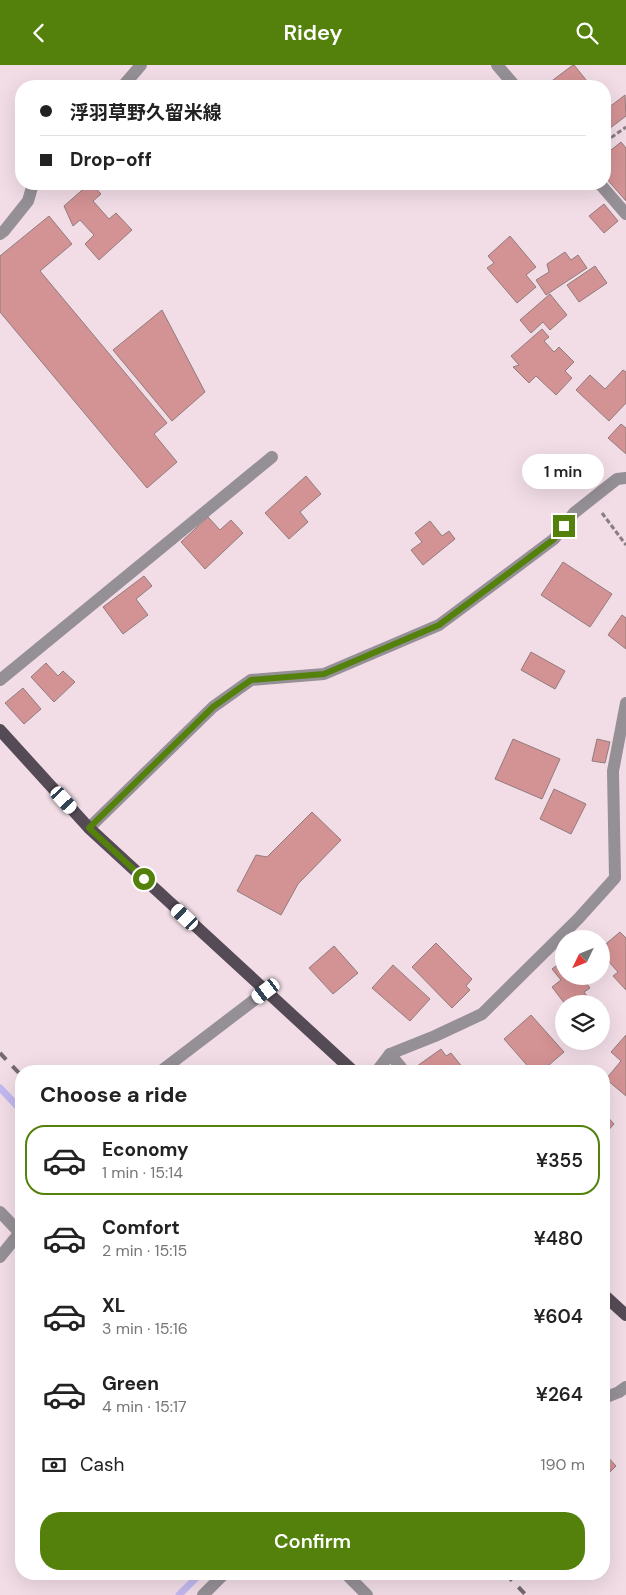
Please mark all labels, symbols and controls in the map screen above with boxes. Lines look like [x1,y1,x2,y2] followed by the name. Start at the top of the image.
[283,18,343,47] text: Ridey
[25,19,53,47] icon: back
[573,19,601,47] icon: search
[70,100,222,125] text: 浮羽草野久留米線
[70,147,152,172] text: Drop-off
[523,453,605,489] callout: 1 min
[544,461,582,482] text: 1 min
[553,515,575,537] route end
[48,784,79,816] car
[133,868,155,890] route start
[168,901,201,933] car
[555,930,610,985] north arrow
[555,930,610,1050] map controls
[249,976,282,1006] car
[555,995,610,1050] button: layers
[40,1080,188,1109] text: Choose a ride
[102,1137,189,1162] text: Economy
[42,1138,87,1183] icon: car
[536,1148,583,1173] text: ¥355
[102,1162,183,1183] text: 1 min · 15:14
[102,1215,180,1240] text: Comfort
[42,1216,87,1261] icon: car
[534,1226,583,1251] text: ¥480
[102,1240,187,1261] text: 2 min · 15:15
[102,1293,125,1318] text: XL
[42,1294,87,1339] icon: car
[534,1304,583,1329] text: ¥604
[102,1318,188,1339] text: 3 min · 15:16
[102,1371,159,1396] text: Green
[42,1372,87,1417] icon: car
[536,1382,583,1407] text: ¥264
[102,1396,186,1417] text: 4 min · 15:17
[40,1451,68,1479] icon: cash
[80,1452,124,1477] text: Cash
[541,1454,585,1475] text: 190 m
[40,1512,585,1570] button: Confirm

